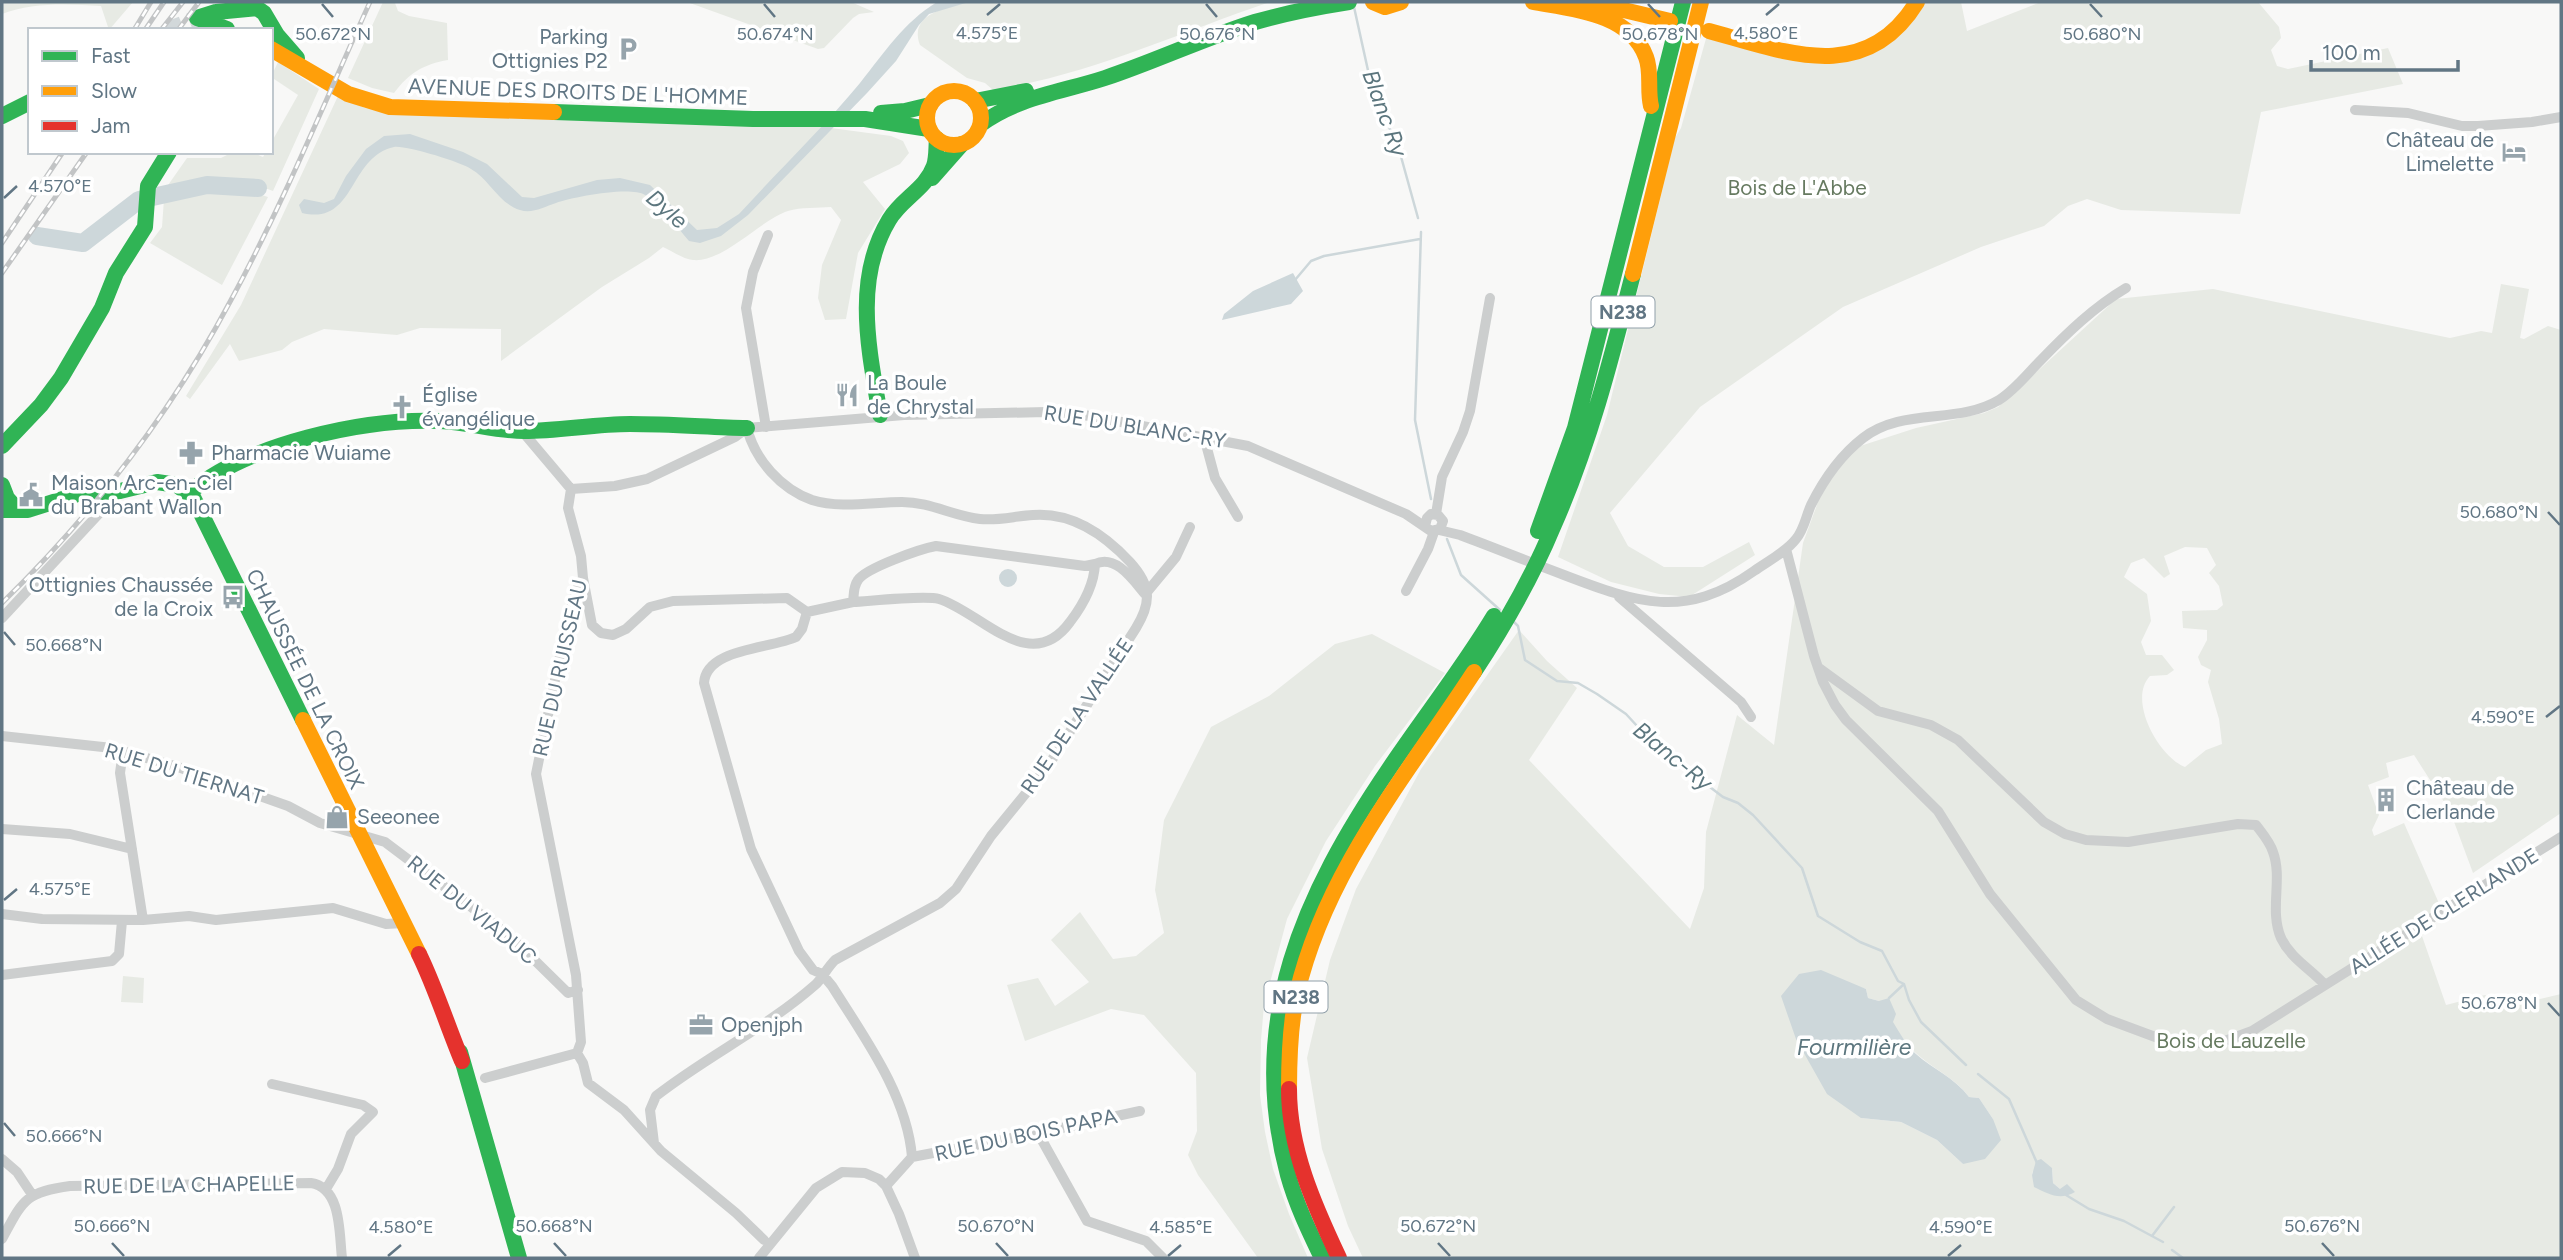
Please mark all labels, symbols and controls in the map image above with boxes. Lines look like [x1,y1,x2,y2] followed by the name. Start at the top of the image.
[956,22,1018,44] text: 4.575°E
[1733,22,1799,44] text: 4.580°E
[295,23,371,45] text: 50.672°N
[736,23,814,45] text: 50.674°N
[1179,23,1255,45] text: 50.676°N
[1621,23,1699,45] text: 50.678°N
[2063,23,2141,45] text: 50.680°N
[492,24,608,73] place label: Parking Ottignies P2
[28,28,273,154] legend
[2311,28,2458,72] scale bar
[614,35,642,63] parking icon: Parking Ottignies P2
[2322,40,2381,65] text: 100 m
[91,43,131,68] text: Fast
[1356,66,1414,161] water label: Blanc Ry
[407,73,749,110] street label: AVENUE DES DROITS DE L'HOMME
[91,78,137,103] text: Slow
[91,113,130,138] text: Jam
[2386,127,2494,176] place label: Château de Limelette
[2500,138,2528,166] hotel icon: Château de Limelette
[28,175,92,197] text: 4.570°E
[1727,175,1867,200] park label: Bois de L'Abbe
[641,183,694,235] water label: Dyle
[1592,296,1654,328] road number: N238
[867,370,974,419] place label: La Boule de Chrystal
[833,381,861,409] restaurant icon: La Boule de Chrystal
[422,382,535,431] place label: Église évangélique
[388,393,416,421] church icon: Église évangélique
[1042,400,1228,453] street label: RUE DU BLANC-RY
[177,439,205,467] pharmacy icon: Pharmacie Wuiame
[211,440,391,465] place label: Pharmacie Wuiame
[51,470,233,519] place label: Maison Arc-en-Ciel du Brabant Wallon
[17,481,45,509] public building icon: Maison Arc-en-Ciel du Brabant Wallon
[2460,501,2538,523] text: 50.680°N
[241,565,370,793] street label: CHAUSSÉE DE LA CROIX
[29,572,213,621] place label: Ottignies Chaussée de la Croix
[527,577,592,759] street label: RUE DU RUISSEAU
[219,583,247,611] bus stop icon: Ottignies Chaussée de la Croix
[1015,633,1138,798] street label: RUE DE LA VALLÉE
[25,634,103,656] text: 50.668°N
[2471,706,2535,728] text: 4.590°E
[1628,716,1719,797] water label: Blanc-Ry
[102,737,267,810] street label: RUE DU TIERNAT
[2406,775,2514,824] place label: Château de Clerlande
[2372,786,2400,814] building icon: Château de Clerlande
[323,803,351,831] shop icon: Seeonee
[357,804,440,829] place label: Seeonee
[2345,842,2543,979] street label: ALLÉE DE CLERLANDE
[403,850,542,969] street label: RUE DU VIADUC
[29,878,91,900] text: 4.575°E
[1264,981,1328,1012] road number: N238
[2460,992,2538,1014] text: 50.678°N
[687,1011,715,1039] office icon: Openjph
[721,1012,803,1037] place label: Openjph
[2156,1028,2306,1053] park label: Bois de Lauzelle
[1797,1033,1912,1061] water label: Fourmilière
[932,1103,1119,1166] street label: RUE DU BOIS PAPA
[26,1125,102,1147] text: 50.666°N
[83,1170,295,1199] street label: RUE DE LA CHAPELLE
[74,1215,150,1237] text: 50.666°N
[515,1215,593,1237] text: 50.668°N
[957,1215,1035,1237] text: 50.670°N
[1400,1215,1476,1237] text: 50.672°N
[2284,1215,2360,1237] text: 50.676°N
[368,1216,434,1238] text: 4.580°E
[1149,1216,1213,1238] text: 4.585°E
[1929,1216,1993,1238] text: 4.590°E

